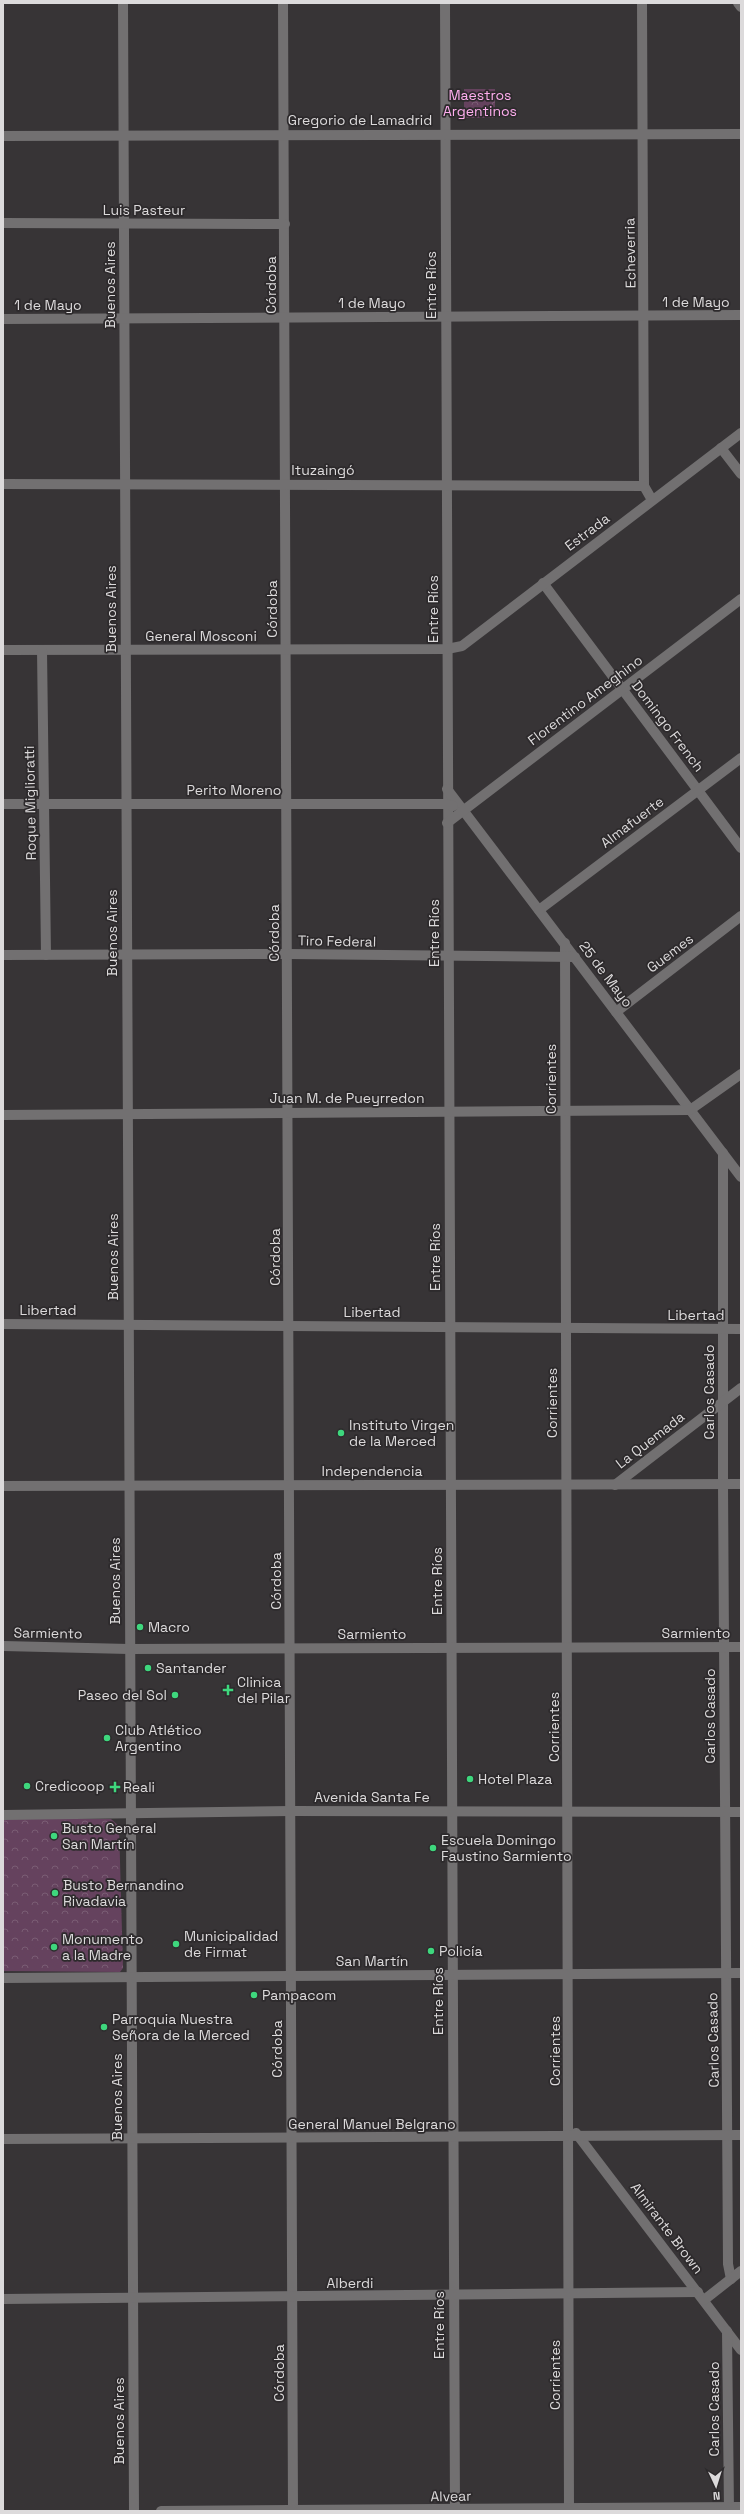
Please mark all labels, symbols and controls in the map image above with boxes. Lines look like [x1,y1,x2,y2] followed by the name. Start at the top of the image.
[443,86,517,120] park label: Maestros Argentinos
[288,111,432,129] street label: Gregorio de Lamadrid
[103,201,185,219] street label: Luis Pasteur
[620,218,640,288] street label: Echeverria
[101,241,119,329] street label: Buenos Aires
[422,251,440,319] street label: Entre Ríos
[262,256,280,314] street label: Córdoba
[662,293,730,311] street label: 1 de Mayo
[338,294,406,312] street label: 1 de Mayo
[14,296,82,314] street label: 1 de Mayo
[291,461,355,479] street label: Ituzaingó
[561,509,613,555] street label: Estrada
[102,565,120,653] street label: Buenos Aires
[424,575,442,643] street label: Entre Ríos
[263,580,281,638] street label: Córdoba
[145,627,257,645] street label: General Mosconi
[524,651,646,749] street label: Florentino Ameghino
[628,677,708,775] street label: Domingo French
[20,746,40,860] street label: Roque Miglioratti
[187,781,281,799] street label: Perito Moreno
[597,792,667,852] street label: Almafuerte
[103,889,121,977] street label: Buenos Aires
[425,899,443,967] street label: Entre Ríos
[265,904,283,962] street label: Córdoba
[643,930,697,976] street label: Guemes
[298,931,376,951] street label: Tiro Federal
[575,937,637,1011] street label: 25 de Mayo
[542,1044,560,1114] street label: Corrientes
[269,1089,425,1107] street label: Juan M. de Pueyrredon
[104,1213,122,1301] street label: Buenos Aires
[426,1223,444,1291] street label: Entre Ríos
[266,1228,284,1286] street label: Córdoba
[20,1301,76,1319] street label: Libertad
[344,1303,400,1321] street label: Libertad
[668,1306,724,1324] street label: Libertad
[700,1344,718,1440] street label: Carlos Casado
[543,1368,561,1438] street label: Corrientes
[612,1408,688,1472] street label: La Quemada
[349,1416,454,1450] place label: Instituto Virgen de la Merced
[336,1428,346,1438] marker: Instituto Virgen de la Merced
[322,1462,422,1480] street label: Independencia
[106,1537,124,1625] street label: Buenos Aires
[428,1547,446,1615] street label: Entre Ríos
[267,1552,285,1610] street label: Córdoba
[148,1618,190,1636] place label: Macro
[135,1622,145,1632] marker: Macro
[13,1623,83,1643] street label: Sarmiento
[662,1624,730,1642] street label: Sarmiento
[338,1625,406,1643] street label: Sarmiento
[156,1659,227,1677] place label: Santander
[143,1663,153,1673] marker: Santander
[701,1668,719,1764] street label: Carlos Casado
[237,1673,290,1707] place label: Clinica del Pilar
[222,1684,234,1696] marker: Clinica del Pilar
[78,1686,167,1704] place label: Paseo del Sol
[170,1690,180,1700] marker: Paseo del Sol
[545,1692,563,1762] street label: Corrientes
[115,1721,202,1755] place label: Club Atlético Argentino
[102,1733,112,1743] marker: Club Atlético Argentino
[478,1770,552,1788] place label: Hotel Plaza
[465,1774,475,1784] marker: Hotel Plaza
[35,1777,104,1795] place label: Credicoop
[123,1778,155,1796] place label: Reali
[22,1781,32,1791] marker: Credicoop
[110,1782,120,1792] marker: Reali
[314,1788,430,1806] street label: Avenida Santa Fe
[62,1819,156,1853] place label: Busto General San Martín
[49,1831,59,1841] marker: Busto General San Martín
[441,1831,572,1865] place label: Escuela Domingo Faustino Sarmiento
[428,1843,438,1853] marker: Escuela Domingo Faustino Sarmiento
[63,1876,184,1910] place label: Busto Bernandino Rivadavia
[50,1888,60,1898] marker: Busto Bernandino Rivadavia
[184,1927,278,1961] place label: Municipalidad de Firmat
[62,1930,143,1964] place label: Monumento a la Madre
[171,1939,181,1949] marker: Municipalidad de Firmat
[49,1942,59,1952] marker: Monumento a la Madre
[439,1942,483,1960] place label: Policía
[426,1946,436,1956] marker: Policía
[336,1952,408,1970] street label: San Martín
[429,1967,447,2035] street label: Entre Ríos
[262,1986,336,2004] place label: Pampacom
[249,1990,259,2000] marker: Pampacom
[703,1992,723,2088] street label: Carlos Casado
[112,2010,250,2044] place label: Parroquia Nuestra Señora de la Merced
[546,2016,564,2086] street label: Corrientes
[268,2020,286,2078] street label: Córdoba
[99,2022,109,2032] marker: Parroquia Nuestra Señora de la Merced
[108,2053,126,2141] street label: Buenos Aires
[288,2115,456,2133] street label: General Manuel Belgrano
[627,2179,707,2277] street label: Almirante Brown
[326,2274,374,2292] street label: Alberdi
[430,2291,448,2359] street label: Entre Ríos
[546,2340,564,2410] street label: Corrientes
[270,2344,288,2402] street label: Córdoba
[705,2361,723,2457] street label: Carlos Casado
[110,2377,128,2465] street label: Buenos Aires
[696,2466,736,2506] north arrow
[430,2487,472,2505] street label: Alvear
[713,2489,721,2503] text: N

